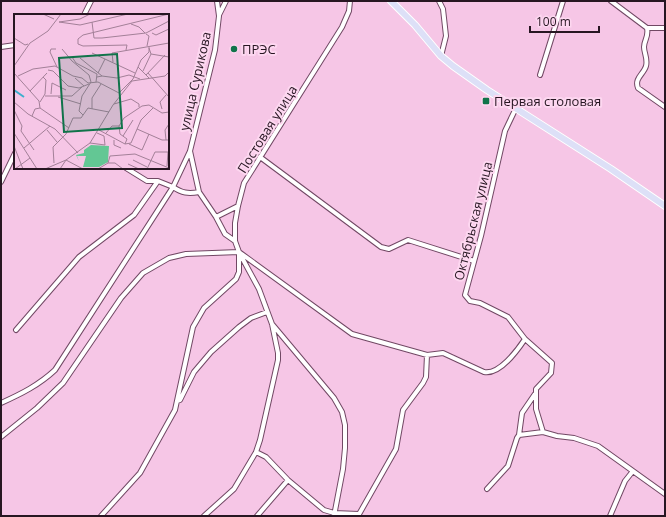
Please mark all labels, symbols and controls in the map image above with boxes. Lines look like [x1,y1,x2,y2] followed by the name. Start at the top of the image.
[530,8,599,34] scale bar
[536,13,571,30] text: 100 m
[14,14,169,169] inset map
[175,30,215,132] street label: улица Сурикова
[242,40,276,58] place label: ПРЭС
[229,44,239,54] marker: ПРЭС
[233,82,301,176] street label: Постовая улица
[494,92,601,110] place label: Первая столовая
[481,96,491,106] marker: Первая столовая
[450,160,496,282] street label: Октябрьская улица

